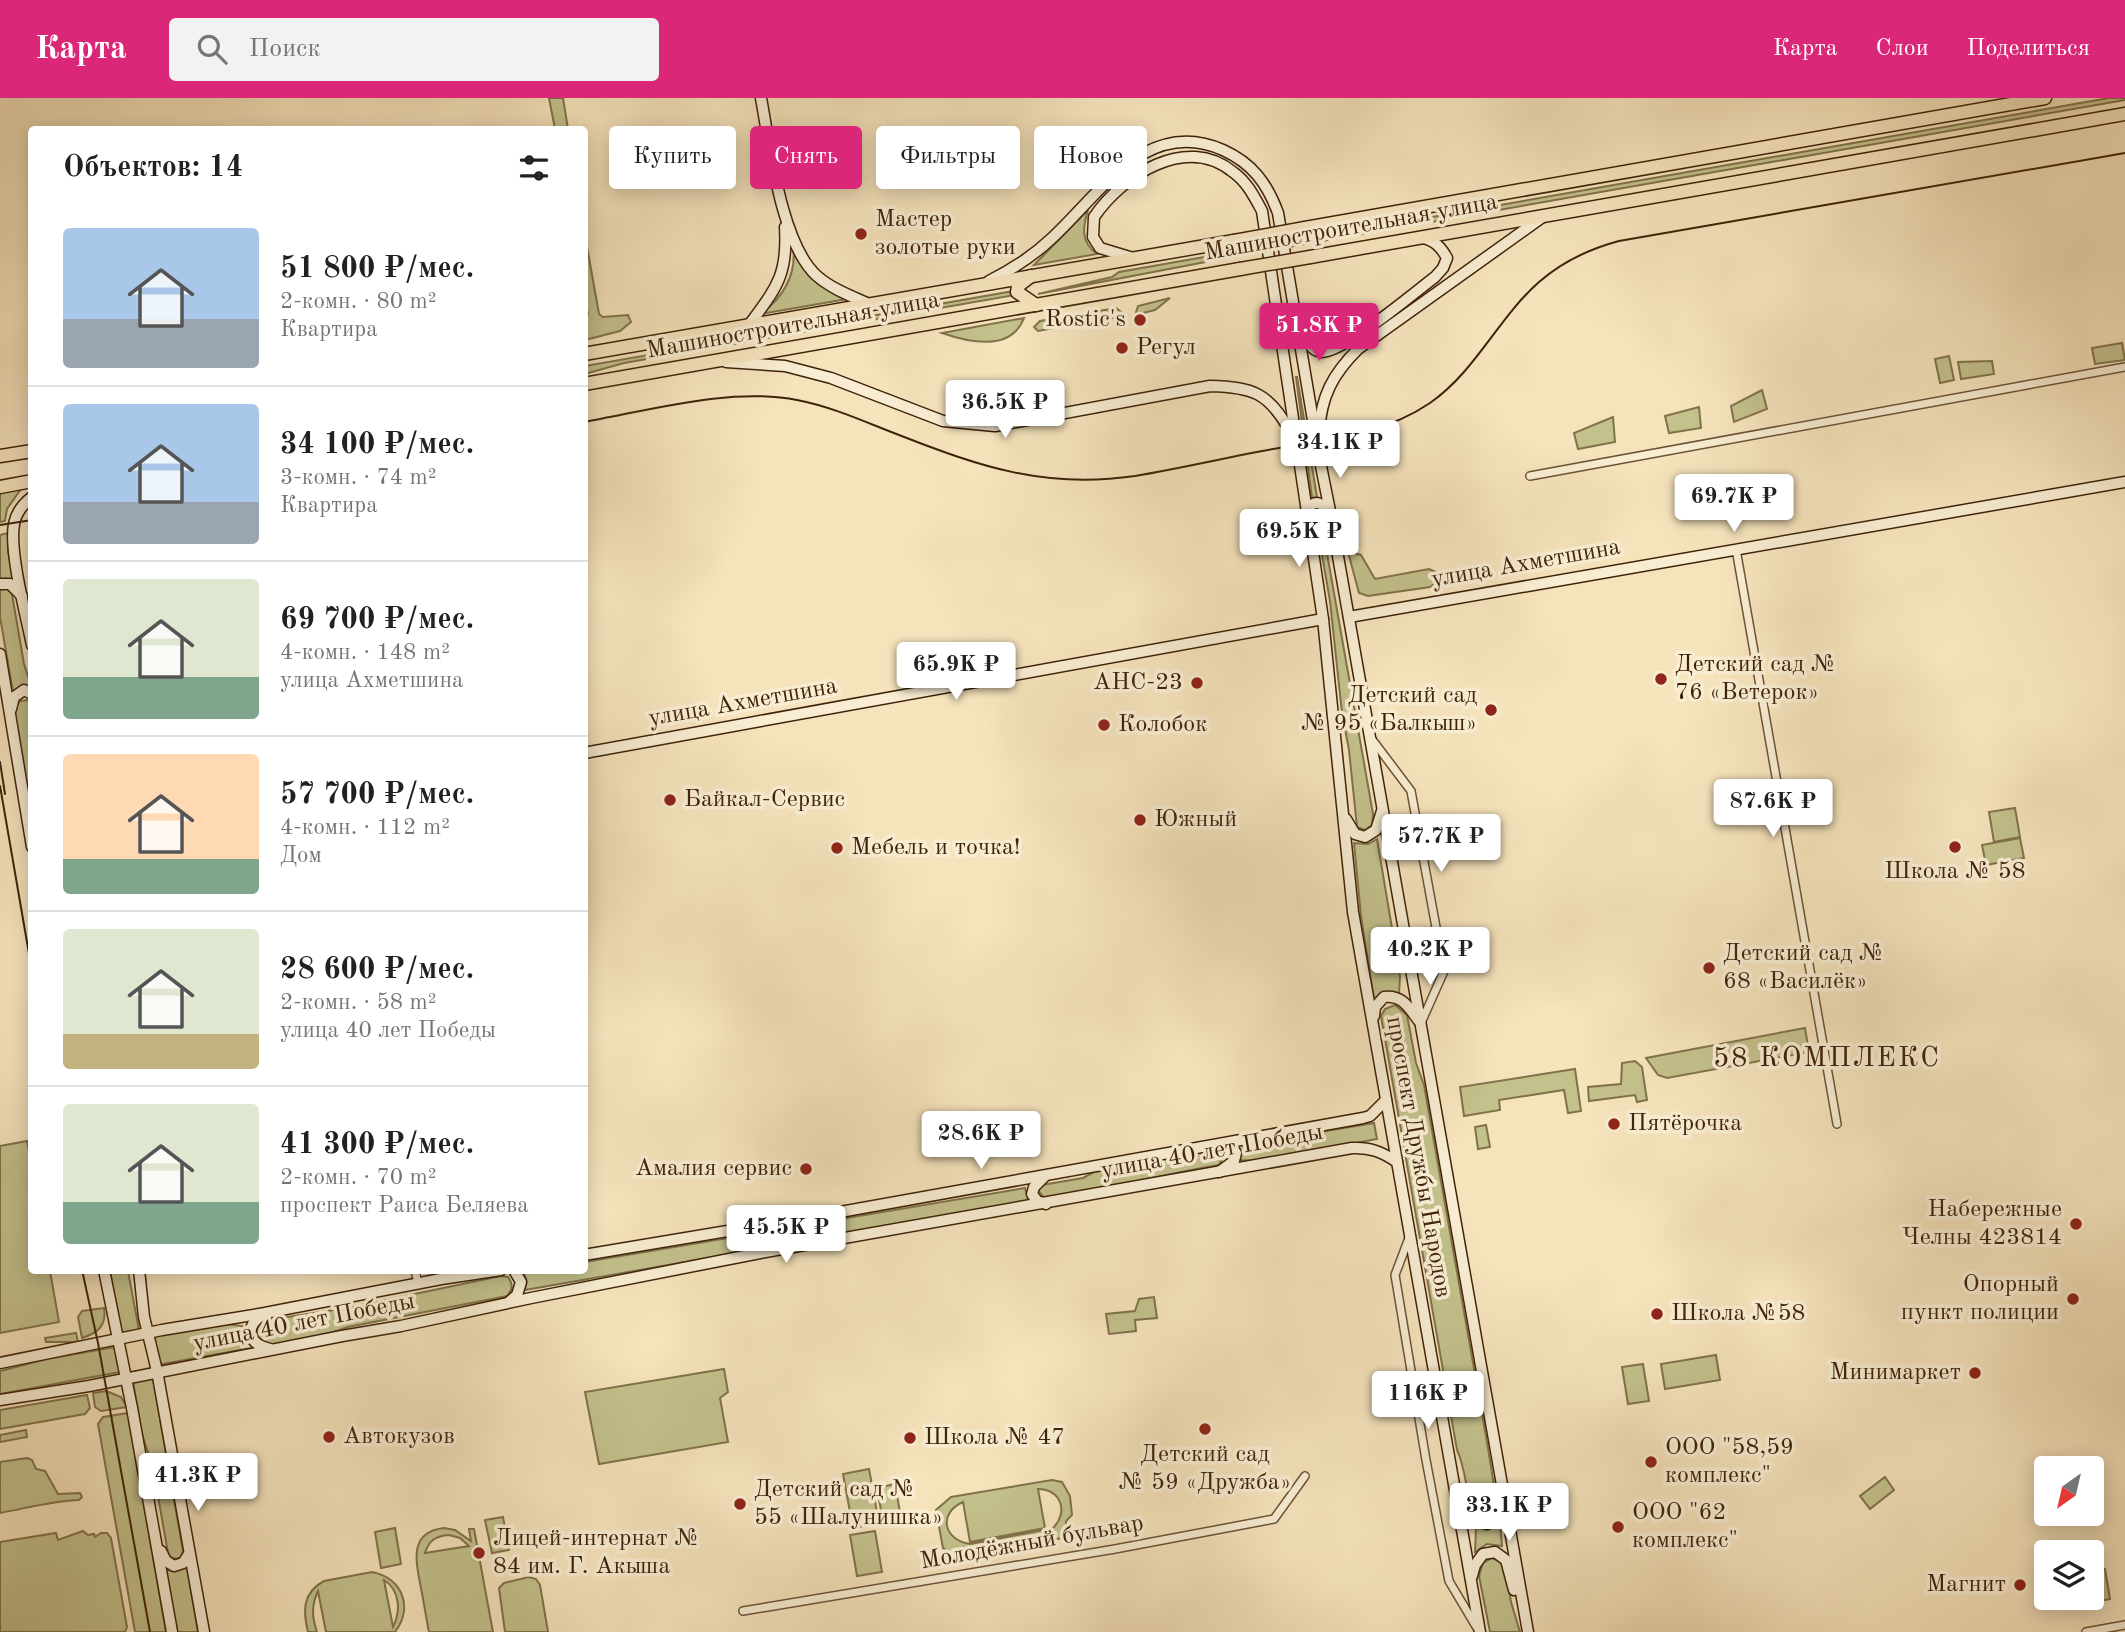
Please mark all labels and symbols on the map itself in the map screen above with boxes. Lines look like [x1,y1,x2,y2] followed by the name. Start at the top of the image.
[1203,190,1500,266] street label: Машиностроительная улица
[875,208,1016,260] place label: Мастер золотые руки
[853,226,869,242] marker: Мастер золотые руки
[645,288,942,364] street label: Машиностроительная улица
[1254,303,1384,363] pin: 51.8K ₽
[1045,308,1126,332] place label: Rostic's
[1132,312,1148,328] marker: Rostic's
[1136,336,1196,360] place label: Регул
[1114,340,1130,356] marker: Регул
[940,380,1070,440] pin: 36.5K ₽
[1275,420,1405,480] pin: 34.1K ₽
[1669,474,1799,534] pin: 69.7K ₽
[1234,510,1364,569] pin: 69.5K ₽
[1430,536,1622,592] street label: улица Ахметшина
[891,642,1021,702] pin: 65.9K ₽
[1675,653,1837,705] place label: Детский сад № 76 «Ветерок»
[1093,671,1183,695] place label: АНС-23
[1653,671,1669,687] marker: Детский сад № 76 «Ветерок»
[647,675,839,731] street label: улица Ахметшина
[1189,675,1205,691] marker: АНС-23
[1301,684,1477,736] place label: Детский сад № 95 «Балкыш»
[1483,702,1499,718] marker: Детский сад № 95 «Балкыш»
[1118,713,1207,737] place label: Колобок
[1096,717,1112,733] marker: Колобок
[1708,780,1838,839] pin: 87.6K ₽
[684,788,845,812] place label: Байкал-Сервис
[662,792,678,808] marker: Байкал-Сервис
[1154,808,1237,832] place label: Южный
[1132,812,1148,828] marker: Южный
[1376,814,1506,874] pin: 57.7K ₽
[851,836,1021,860] place label: Мебель и точка!
[1947,839,1963,855] marker: Школа № 58
[829,840,845,856] marker: Мебель и точка!
[1884,860,2026,884] place label: Школа № 58
[1365,928,1495,987] pin: 40.2K ₽
[1723,942,1885,994] place label: Детский сад № 68 «Василёк»
[1701,960,1717,976] marker: Детский сад № 68 «Василёк»
[1381,1015,1455,1299] street label: проспект Дружбы Народов
[1713,1045,1941,1073] district label: 58 КОМПЛЕКС
[916,1112,1046,1171] pin: 28.6K ₽
[1628,1112,1742,1136] place label: Пятёрочка
[1606,1116,1622,1132] marker: Пятёрочка
[1099,1121,1325,1183] street label: улица 40 лет Победы
[635,1157,792,1181] place label: Амалия сервис
[798,1161,814,1177] marker: Амалия сервис
[1902,1198,2062,1250] place label: Набережные Челны 423814
[721,1206,851,1265] pin: 45.5K ₽
[2068,1216,2084,1232] marker: Набережные Челны 423814
[1901,1273,2059,1325] place label: Опорный пункт полиции
[191,1290,417,1356] street label: улица 40 лет Победы
[2065,1291,2081,1307] marker: Опорный пункт полиции
[1671,1302,1806,1326] place label: Школа №58
[1649,1306,1665,1322] marker: Школа №58
[1829,1361,1961,1385] place label: Минимаркет
[1967,1365,1983,1381] marker: Минимаркет
[1371,1372,1485,1431] pin: 116K ₽
[1197,1421,1213,1437] marker: Детский сад № 59 «Дружба»
[343,1425,455,1449] place label: Автокузов
[924,1426,1065,1450] place label: Школа № 47
[321,1429,337,1445] marker: Автокузов
[902,1430,918,1446] marker: Школа № 47
[1665,1436,1794,1488] place label: ООО "58,59 комплекс"
[1119,1443,1291,1495] place label: Детский сад № 59 «Дружба»
[133,1454,263,1513] pin: 41.3K ₽
[1643,1454,1659,1470] marker: ООО "58,59 комплекс"
[2034,1456,2104,1526] north arrow
[754,1478,943,1530] place label: Детский сад № 55 «Шалунишка»
[1444,1484,1574,1543] pin: 33.1K ₽
[732,1496,748,1512] marker: Детский сад № 55 «Шалунишка»
[1632,1501,1738,1553] place label: ООО "62 комплекс"
[918,1512,1146,1574] street label: Молодёжный бульвар
[1610,1519,1626,1535] marker: ООО "62 комплекс"
[493,1527,700,1579] place label: Лицей-интернат № 84 им. Г. Акыша
[471,1545,487,1561] marker: Лицей-интернат № 84 им. Г. Акыша
[1926,1573,2006,1597] place label: Магнит
[2012,1577,2028,1593] marker: Магнит

